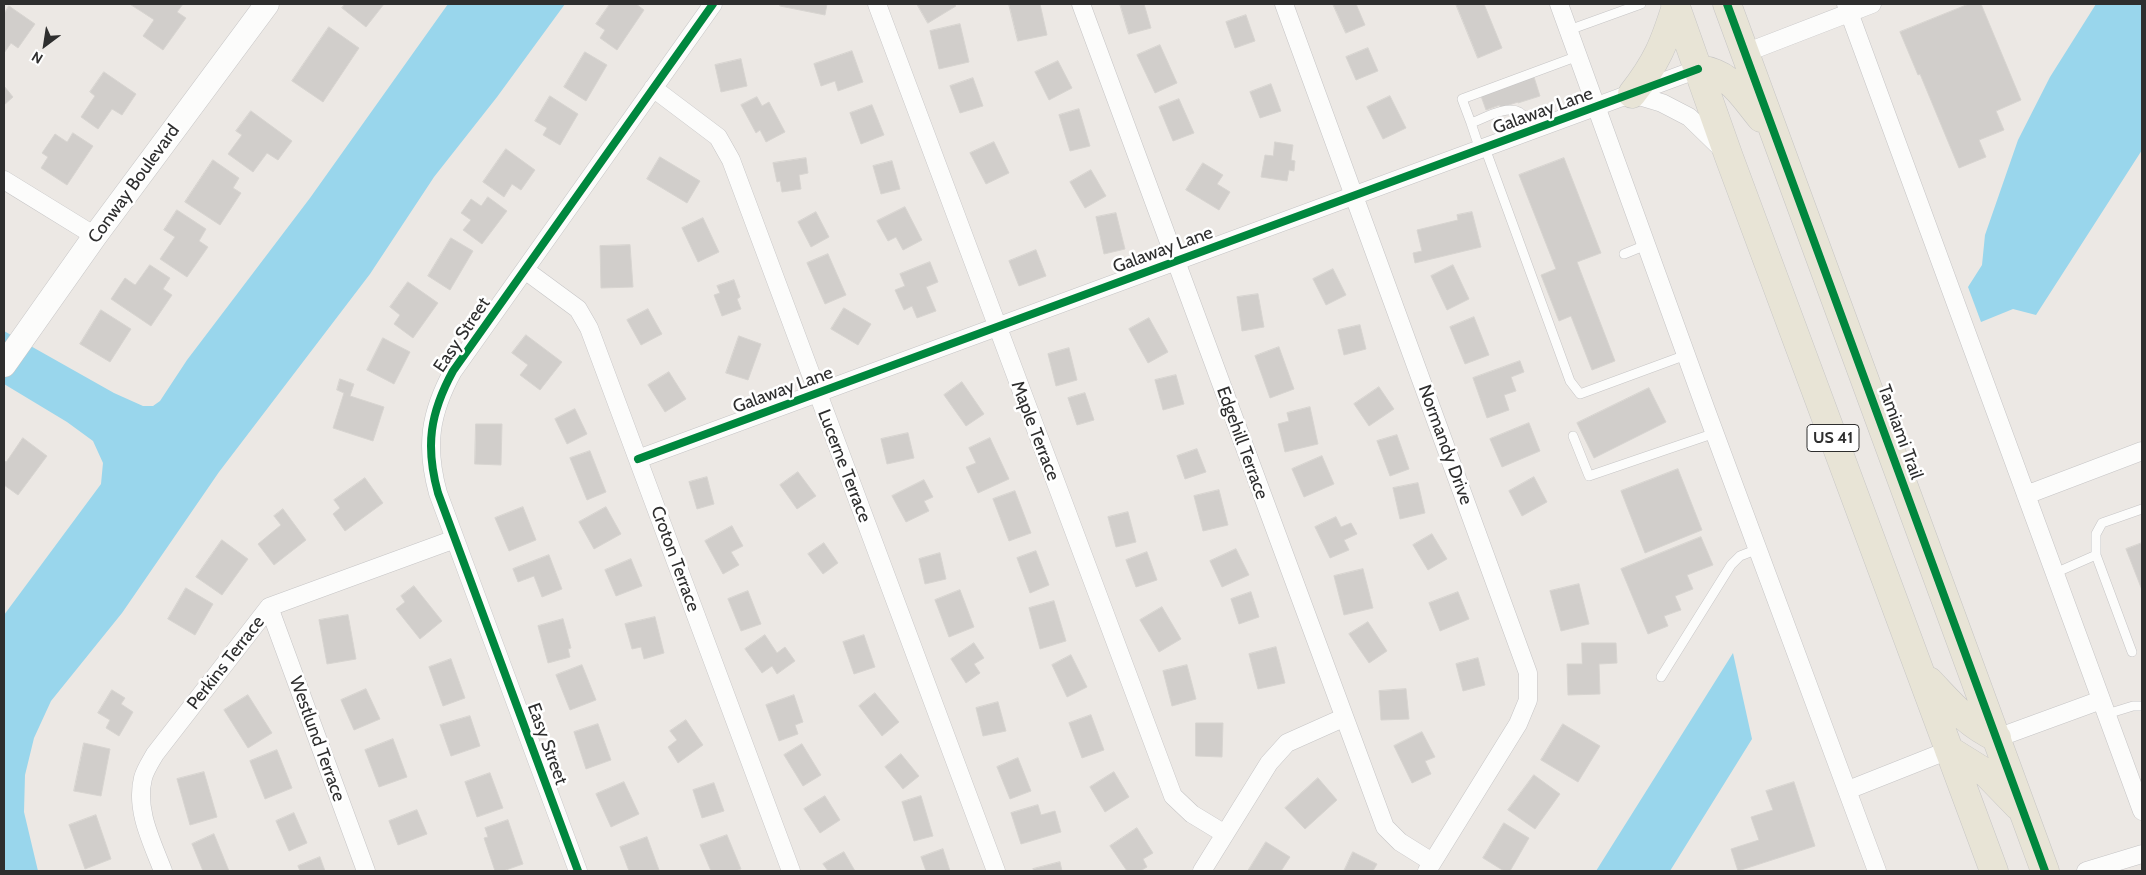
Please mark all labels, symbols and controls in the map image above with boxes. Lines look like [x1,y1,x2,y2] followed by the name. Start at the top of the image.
[20,20,70,70] north arrow
[28,48,46,68] text: N
[1490,83,1596,139] street label: Galaway Lane
[84,121,184,247] street label: Conway Boulevard
[1110,222,1216,278] street label: Galaway Lane
[429,294,495,376] street label: Easy Street
[730,362,836,418] street label: Galaway Lane
[1006,378,1064,484] street label: Maple Terrace
[1413,382,1477,508] street label: Normandy Drive
[1873,382,1927,482] street label: Tamiami Trail
[1212,384,1272,502] street label: Edgehill Terrace
[813,407,875,525] street label: Lucerne Terrace
[1807,424,1859,452] road number: US 41
[646,503,704,615] street label: Croton Terrace
[183,612,269,714] street label: Perkins Terrace
[284,674,350,804] street label: Westlund Terrace
[522,700,572,788] street label: Easy Street

